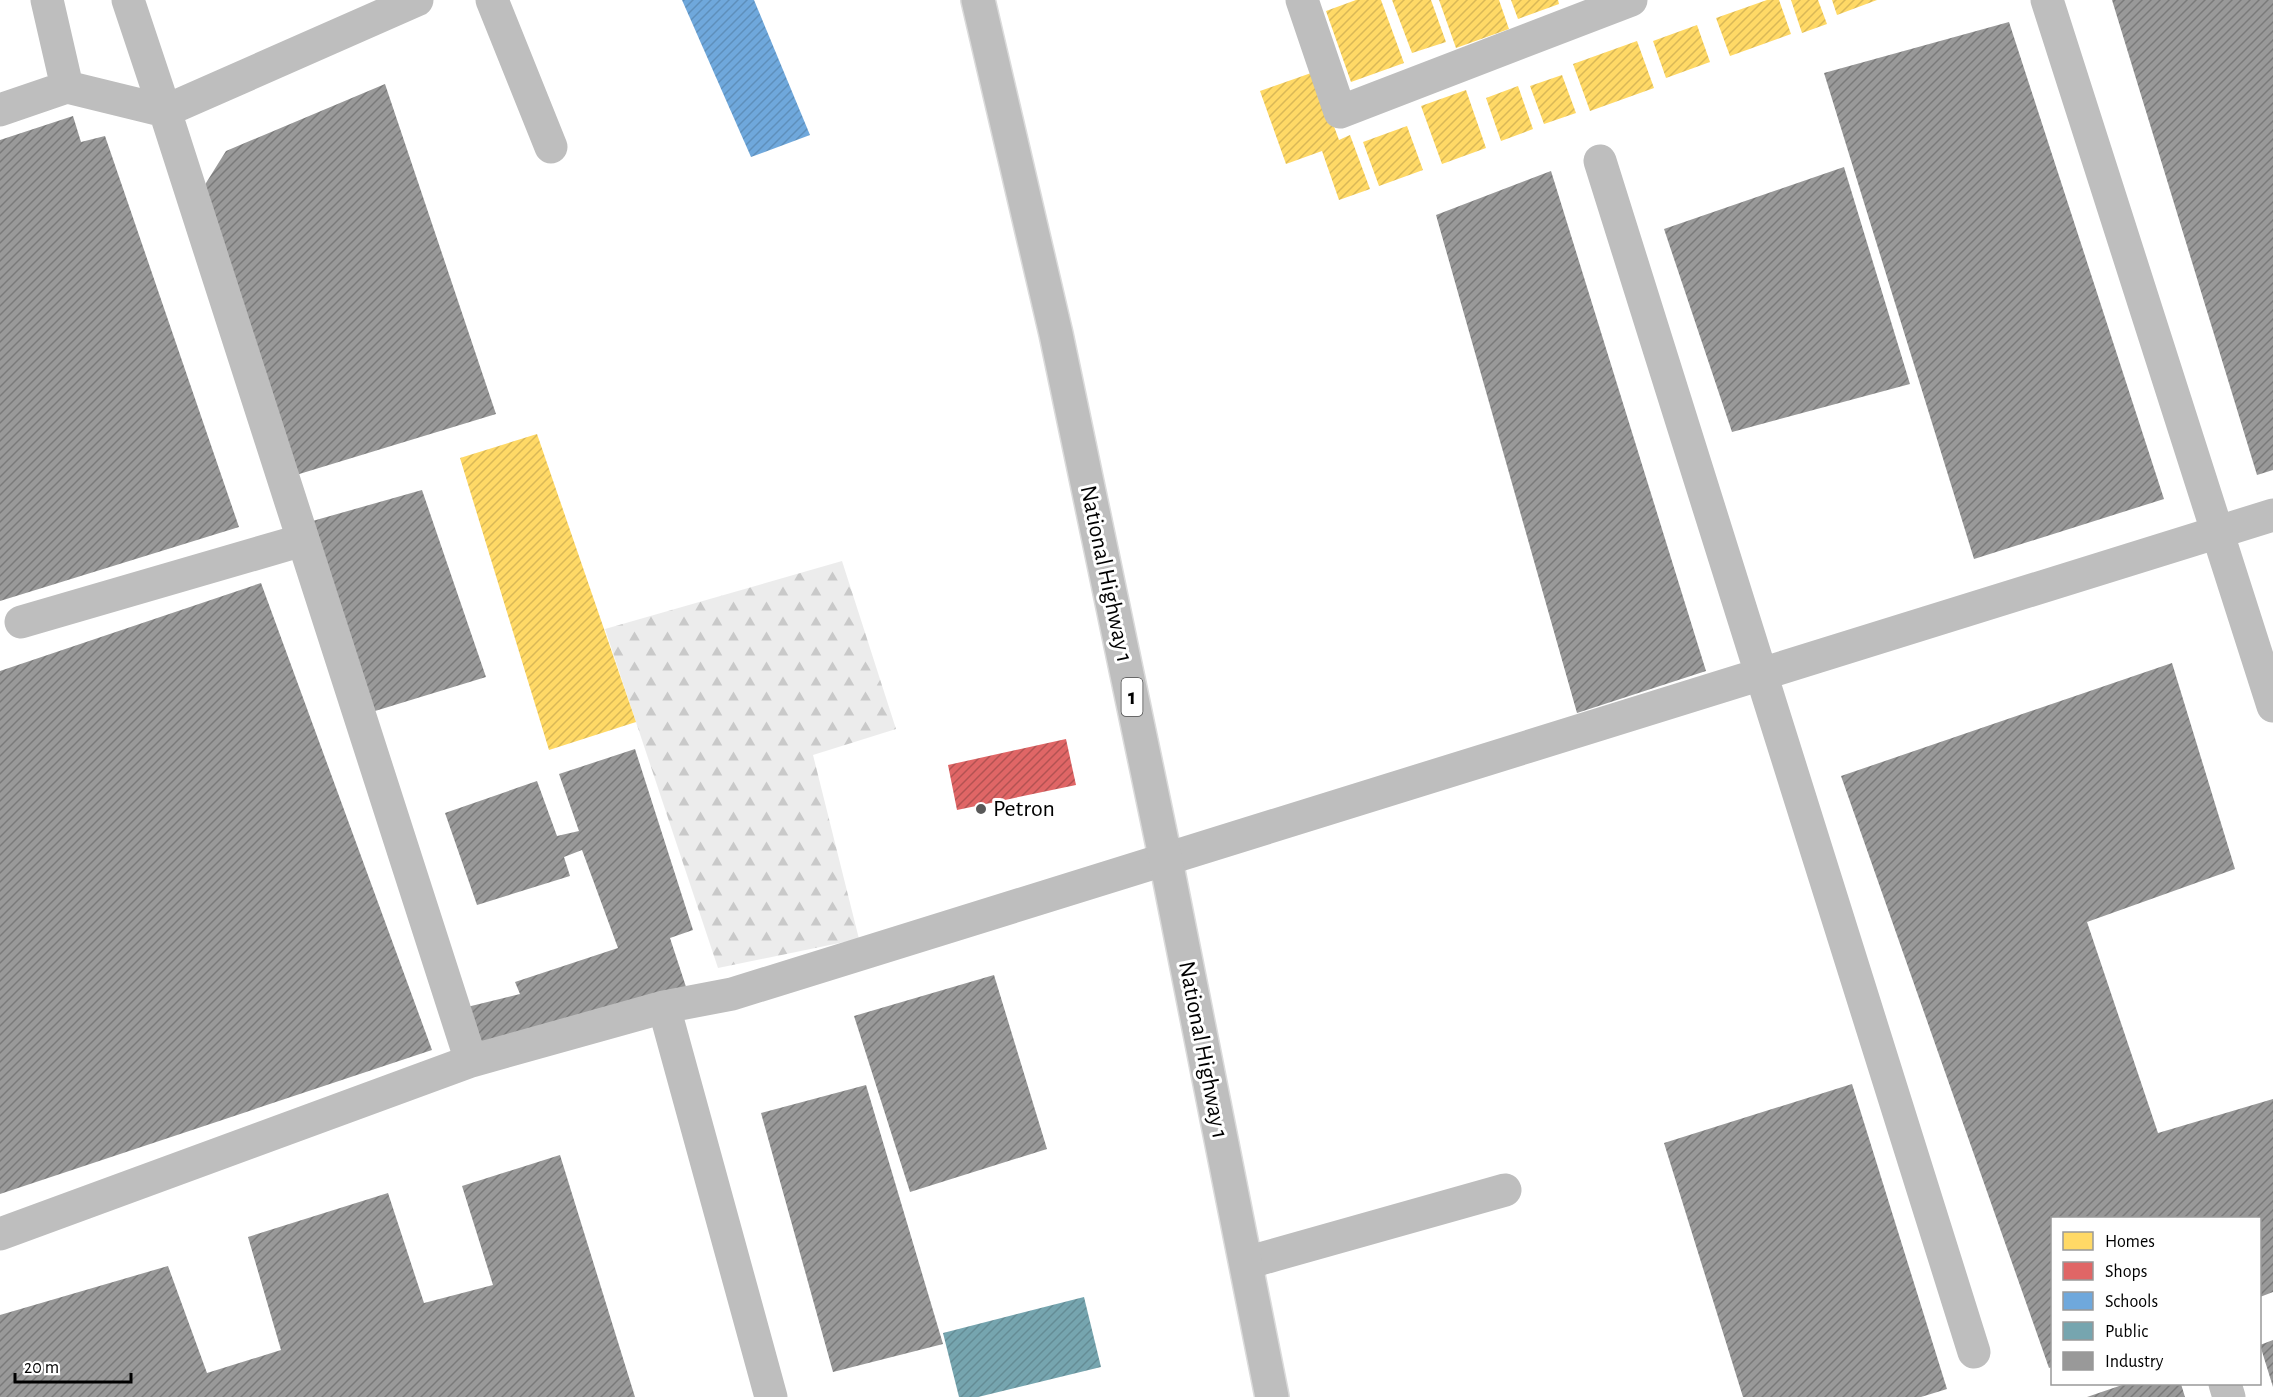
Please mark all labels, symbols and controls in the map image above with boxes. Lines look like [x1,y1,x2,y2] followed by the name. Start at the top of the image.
[1076,483,1136,665] street label: National Highway 1
[1122,678,1142,716] road number: 1
[993,797,1055,821] place label: Petron
[974,802,988,816] marker: Petron
[1174,959,1232,1141] street label: National Highway 1
[2051,1217,2261,1385] legend
[2105,1233,2155,1251] text: Homes
[2105,1263,2147,1281] text: Shops
[2105,1293,2158,1311] text: Schools
[2105,1323,2148,1341] text: Public
[15,1346,130,1384] scale bar
[2105,1353,2164,1371] text: Industry
[24,1359,59,1377] text: 20 m

